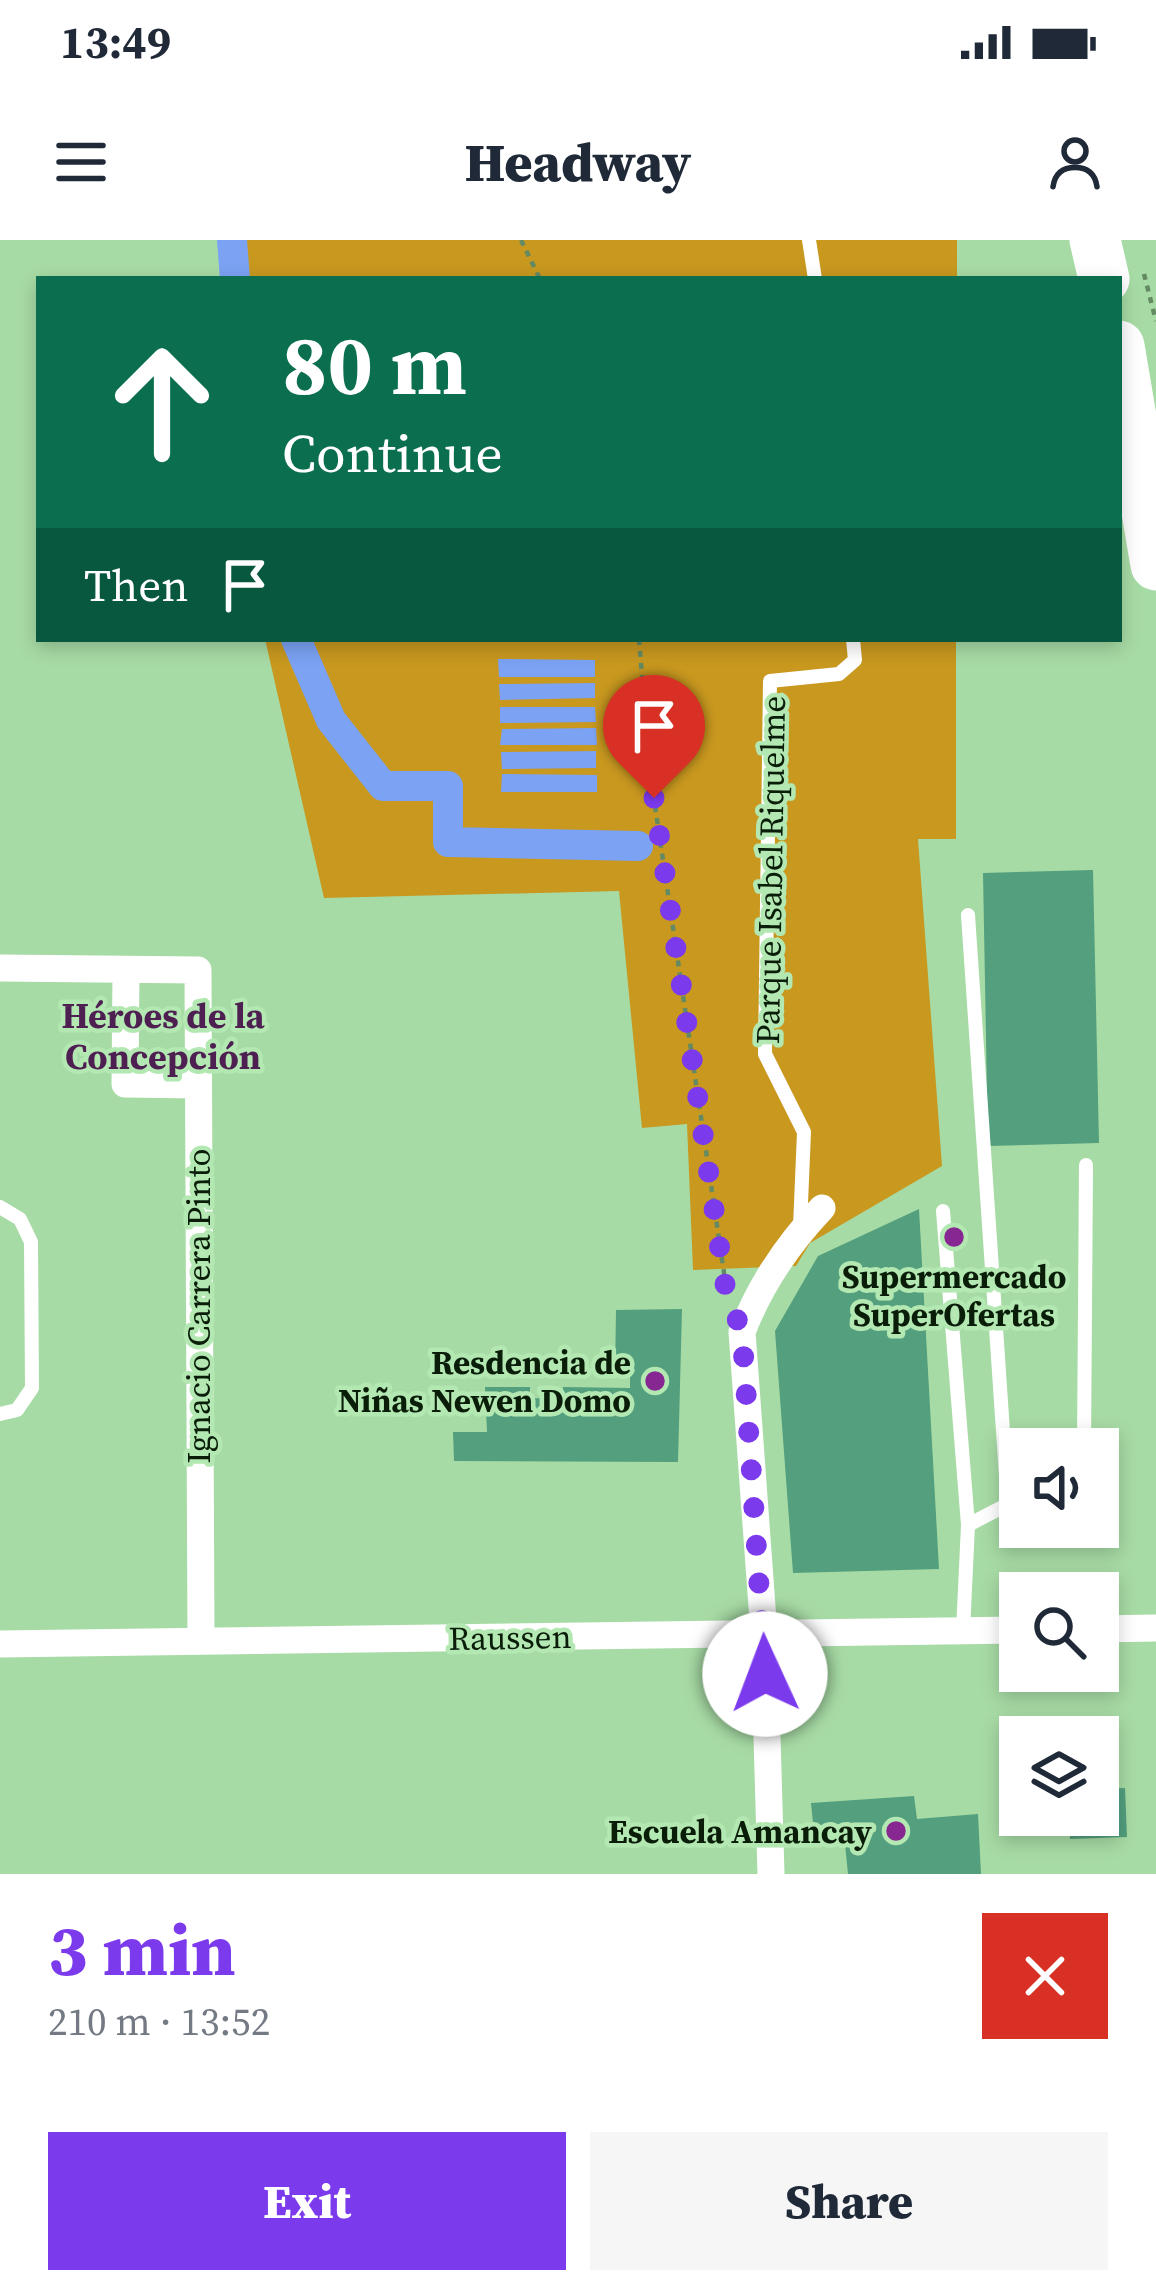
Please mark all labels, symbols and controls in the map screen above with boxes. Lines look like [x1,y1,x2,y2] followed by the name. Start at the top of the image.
[60,11,171,73] text: 13:49
[465,125,691,199] text: Headway
[48,129,114,195] icon: menu
[1042,129,1108,195] icon: person
[282,307,467,422] text: 80 m
[84,324,240,480] icon: ahead
[282,416,503,490] text: Continue
[212,552,278,618] icon: arrive
[84,554,188,616] text: Then
[603,675,705,798] pin
[621,693,687,759] icon: arrive
[745,695,796,1045] street label: Parque Isabel Riquelme
[61,991,265,1081] district label: Héroes de la Concepción
[176,1148,221,1464] street label: Ignacio Carrera Pinto
[941,1224,967,1250] marker: Supermercado SuperOfertas
[842,1254,1066,1337] place label: Supermercado SuperOfertas
[338,1340,631,1423] place label: Resdencia de Niñas Newen Domo
[642,1368,668,1394] marker: Resdencia de Niñas Newen Domo
[999,1428,1119,1836] map controls
[999,1428,1119,1548] button: sound
[999,1572,1119,1692] button: search
[702,1611,828,1737] position arrow
[448,1614,572,1661] street label: Raussen
[999,1716,1119,1836] button: layers
[608,1809,872,1854] place label: Escuela Amancay
[883,1818,909,1844] marker: Escuela Amancay
[48,1900,236,1999] text: 3 min
[982,1913,1108,2039] button: close
[48,1995,270,2048] text: 210 m · 13:52
[48,2132,566,2270] button: Exit
[590,2132,1108,2270] button: Share

